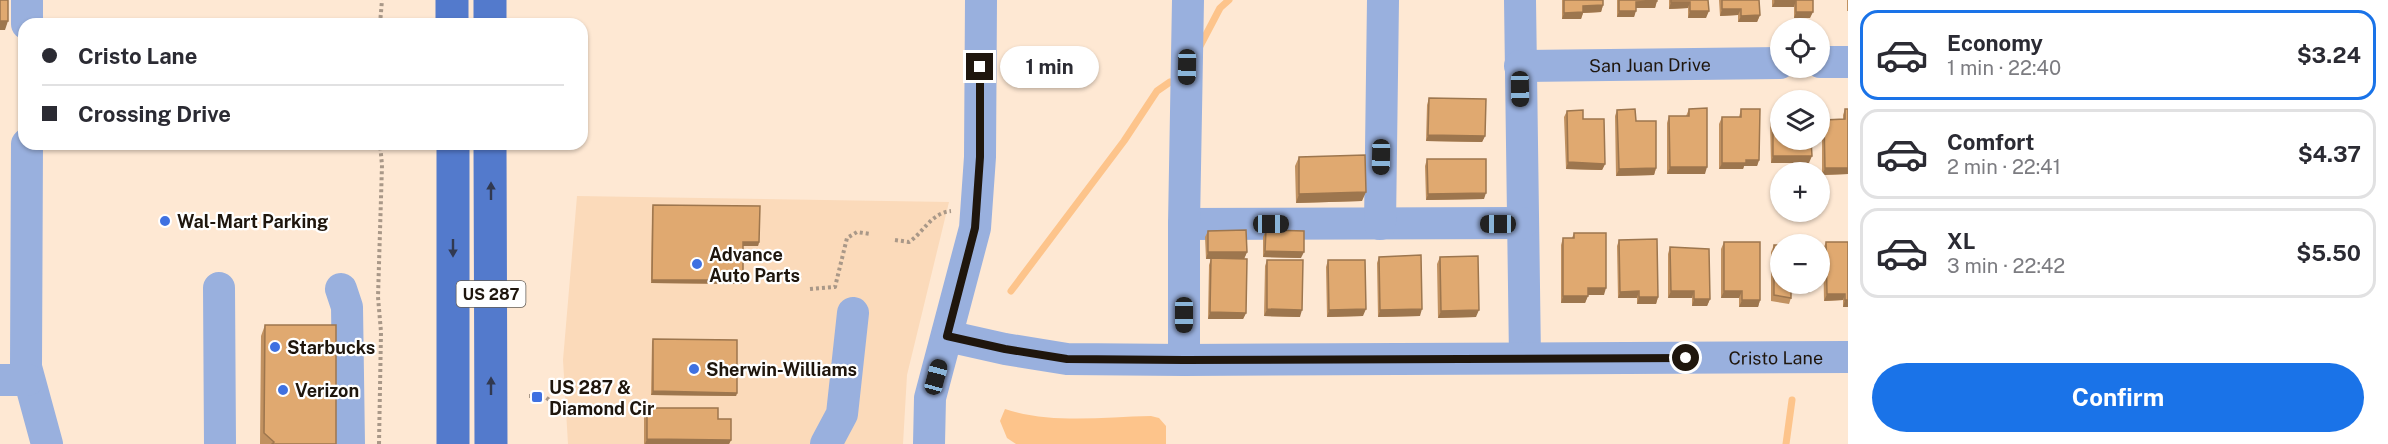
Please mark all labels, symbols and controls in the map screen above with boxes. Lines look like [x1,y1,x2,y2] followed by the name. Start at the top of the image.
[1770,18,1830,294] map controls
[1770,18,1830,78] button: locate
[1875,28,1929,82] icon: car
[1947,30,2043,56] text: Economy
[2297,42,2361,68] text: $3.24
[78,43,197,69] text: Cristo Lane
[1001,46,1100,88] callout: 1 min
[1178,49,1196,85] car
[966,53,993,80] route end
[1589,53,1711,76] street label: San Juan Drive
[1025,55,1074,79] text: 1 min
[1947,56,2061,80] text: 1 min · 22:40
[1511,71,1529,107] car
[1770,90,1830,150] button: layers
[78,101,231,127] text: Crossing Drive
[1875,127,1929,181] icon: car
[1947,129,2034,155] text: Comfort
[1372,139,1390,175] car
[2298,141,2361,167] text: $4.37
[1947,155,2061,179] text: 2 min · 22:41
[1770,162,1830,222] button: +
[486,181,496,200] one-way arrow
[177,211,328,232] place label: Wal-Mart Parking
[158,214,172,228] marker: Wal-Mart Parking
[1253,215,1289,233] car
[1480,215,1516,233] car
[1875,226,1929,280] icon: car
[1947,228,1975,254] text: XL
[1770,234,1830,294] button: −
[448,238,458,257] one-way arrow
[2296,240,2361,266] text: $5.50
[709,244,800,286] place label: Advance Auto Parts
[1947,254,2065,278] text: 3 min · 22:42
[690,257,704,271] marker: Advance Auto Parts
[456,281,526,307] road number: US 287
[1175,297,1193,333] car
[287,337,375,358] place label: Starbucks
[268,340,282,354] marker: Starbucks
[1672,344,1699,371] route start
[1728,347,1823,368] street label: Cristo Lane
[923,357,949,397] car
[706,359,857,380] place label: Sherwin-Williams
[687,362,701,376] marker: Sherwin-Williams
[1872,363,2364,432] button: Confirm
[486,376,496,395] one-way arrow
[549,377,655,419] place label: US 287 & Diamond Cir
[295,380,359,401] place label: Verizon
[276,383,290,397] marker: Verizon
[530,390,544,404] marker: US 287 & Diamond Cir

